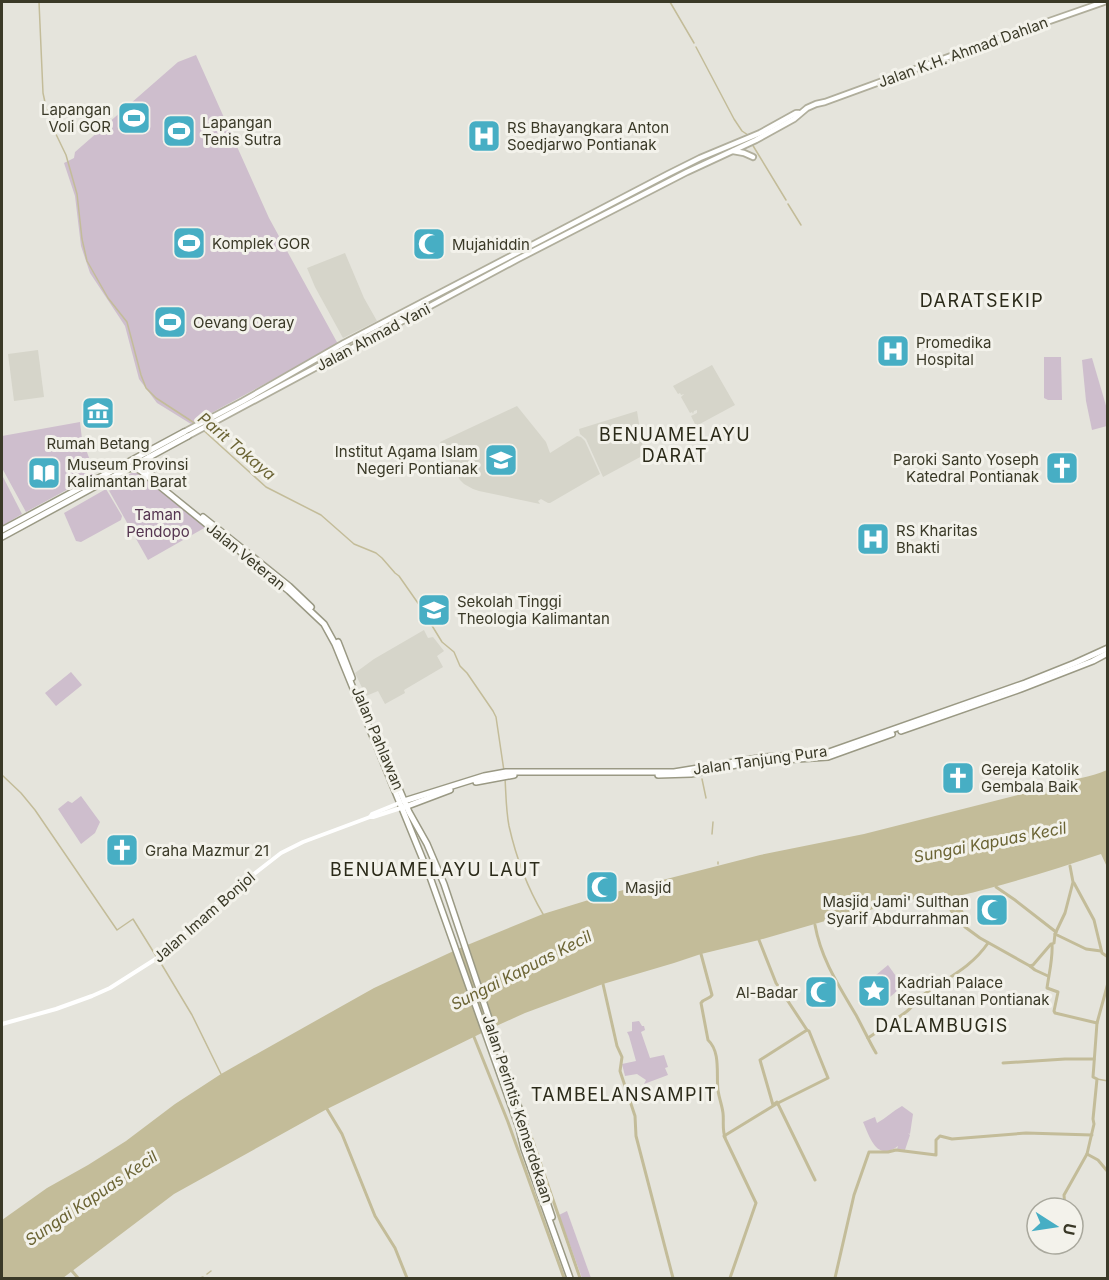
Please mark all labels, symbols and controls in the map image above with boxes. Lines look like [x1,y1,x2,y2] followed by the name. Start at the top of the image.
[875,12,1051,92] street label: Jalan K.H. Ahmad Dahlan
[41,100,111,136] place label: Lapangan Voli GOR
[116,100,152,136] sports icon: Lapangan Voli GOR
[161,113,197,149] sports icon: Lapangan Tenis Sutra
[202,113,281,149] place label: Lapangan Tenis Sutra
[466,118,502,154] hospital icon: RS Bhayangkara Anton Soedjarwo Pontianak
[507,118,669,154] place label: RS Bhayangkara Anton Soedjarwo Pontianak
[171,225,207,261] sports icon: Komplek GOR
[411,226,447,262] mosque icon: Mujahiddin
[212,234,310,253] place label: Komplek GOR
[452,235,530,254] place label: Mujahiddin
[920,290,1044,311] district label: DARATSEKIP
[313,299,433,375] street label: Jalan Ahmad Yani
[152,304,188,340] sports icon: Oevang Oeray
[193,313,295,332] place label: Oevang Oeray
[875,333,911,369] hospital icon: Promedika Hospital
[916,333,991,369] place label: Promedika Hospital
[80,395,116,431] museum icon: Rumah Betang
[194,408,280,484] water label: Parit Tokaya
[599,424,751,466] district label: BENUAMELAYU DARAT
[46,434,150,453] place label: Rumah Betang
[335,442,479,478] place label: Institut Agama Islam Negeri Pontianak
[483,442,519,478] school or university icon: Institut Agama Islam Negeri Pontianak
[893,450,1040,486] place label: Paroki Santo Yoseph Katedral Pontianak
[1044,450,1080,486] church icon: Paroki Santo Yoseph Katedral Pontianak
[26,455,62,491] library icon: Museum Provinsi Kalimantan Barat
[67,455,188,491] place label: Museum Provinsi Kalimantan Barat
[126,505,190,541] park label: Taman Pendopo
[202,518,290,594] street label: Jalan Veteran
[855,521,891,557] hospital icon: RS Kharitas Bhakti
[896,521,978,557] place label: RS Kharitas Bhakti
[416,592,452,628] school or university icon: Sekolah Tinggi Theologia Kalimantan
[457,592,610,628] place label: Sekolah Tinggi Theologia Kalimantan
[348,683,408,793] street label: Jalan Pahlawan
[692,741,828,779] street label: Jalan Tanjung Pura
[940,760,976,796] church icon: Gereja Katolik Gembala Baik
[981,760,1080,796] place label: Gereja Katolik Gembala Baik
[912,817,1068,867] water label: Sungai Kapuas Kecil
[104,832,140,868] church icon: Graha Mazmur 21
[145,841,269,860] place label: Graha Mazmur 21
[330,859,542,880] district label: BENUAMELAYU LAUT
[149,868,259,966] street label: Jalan Imam Bonjol
[584,869,620,905] mosque icon: Masjid
[625,878,671,897] place label: Masjid
[823,892,969,928] place label: Masjid Jami' Sulthan Syarif Abdurrahman
[974,892,1010,928] mosque icon: Masjid Jami' Sulthan Syarif Abdurrahman
[447,926,595,1014] water label: Sungai Kapuas Kecil
[856,973,892,1009] place icon: Kadriah Palace Kesultanan Pontianak
[897,973,1050,1009] place label: Kadriah Palace Kesultanan Pontianak
[803,974,839,1010] mosque icon: Al-Badar
[736,983,798,1002] place label: Al-Badar
[479,1012,557,1206] street label: Jalan Perintis Kemerdekaan
[875,1015,1009,1036] district label: DALAMBUGIS
[531,1084,717,1105] district label: TAMBELANSAMPIT
[21,1146,161,1250] water label: Sungai Kapuas Kecil
[1025,1196,1085,1256] north arrow
[1059,1221,1081,1237] text: U

